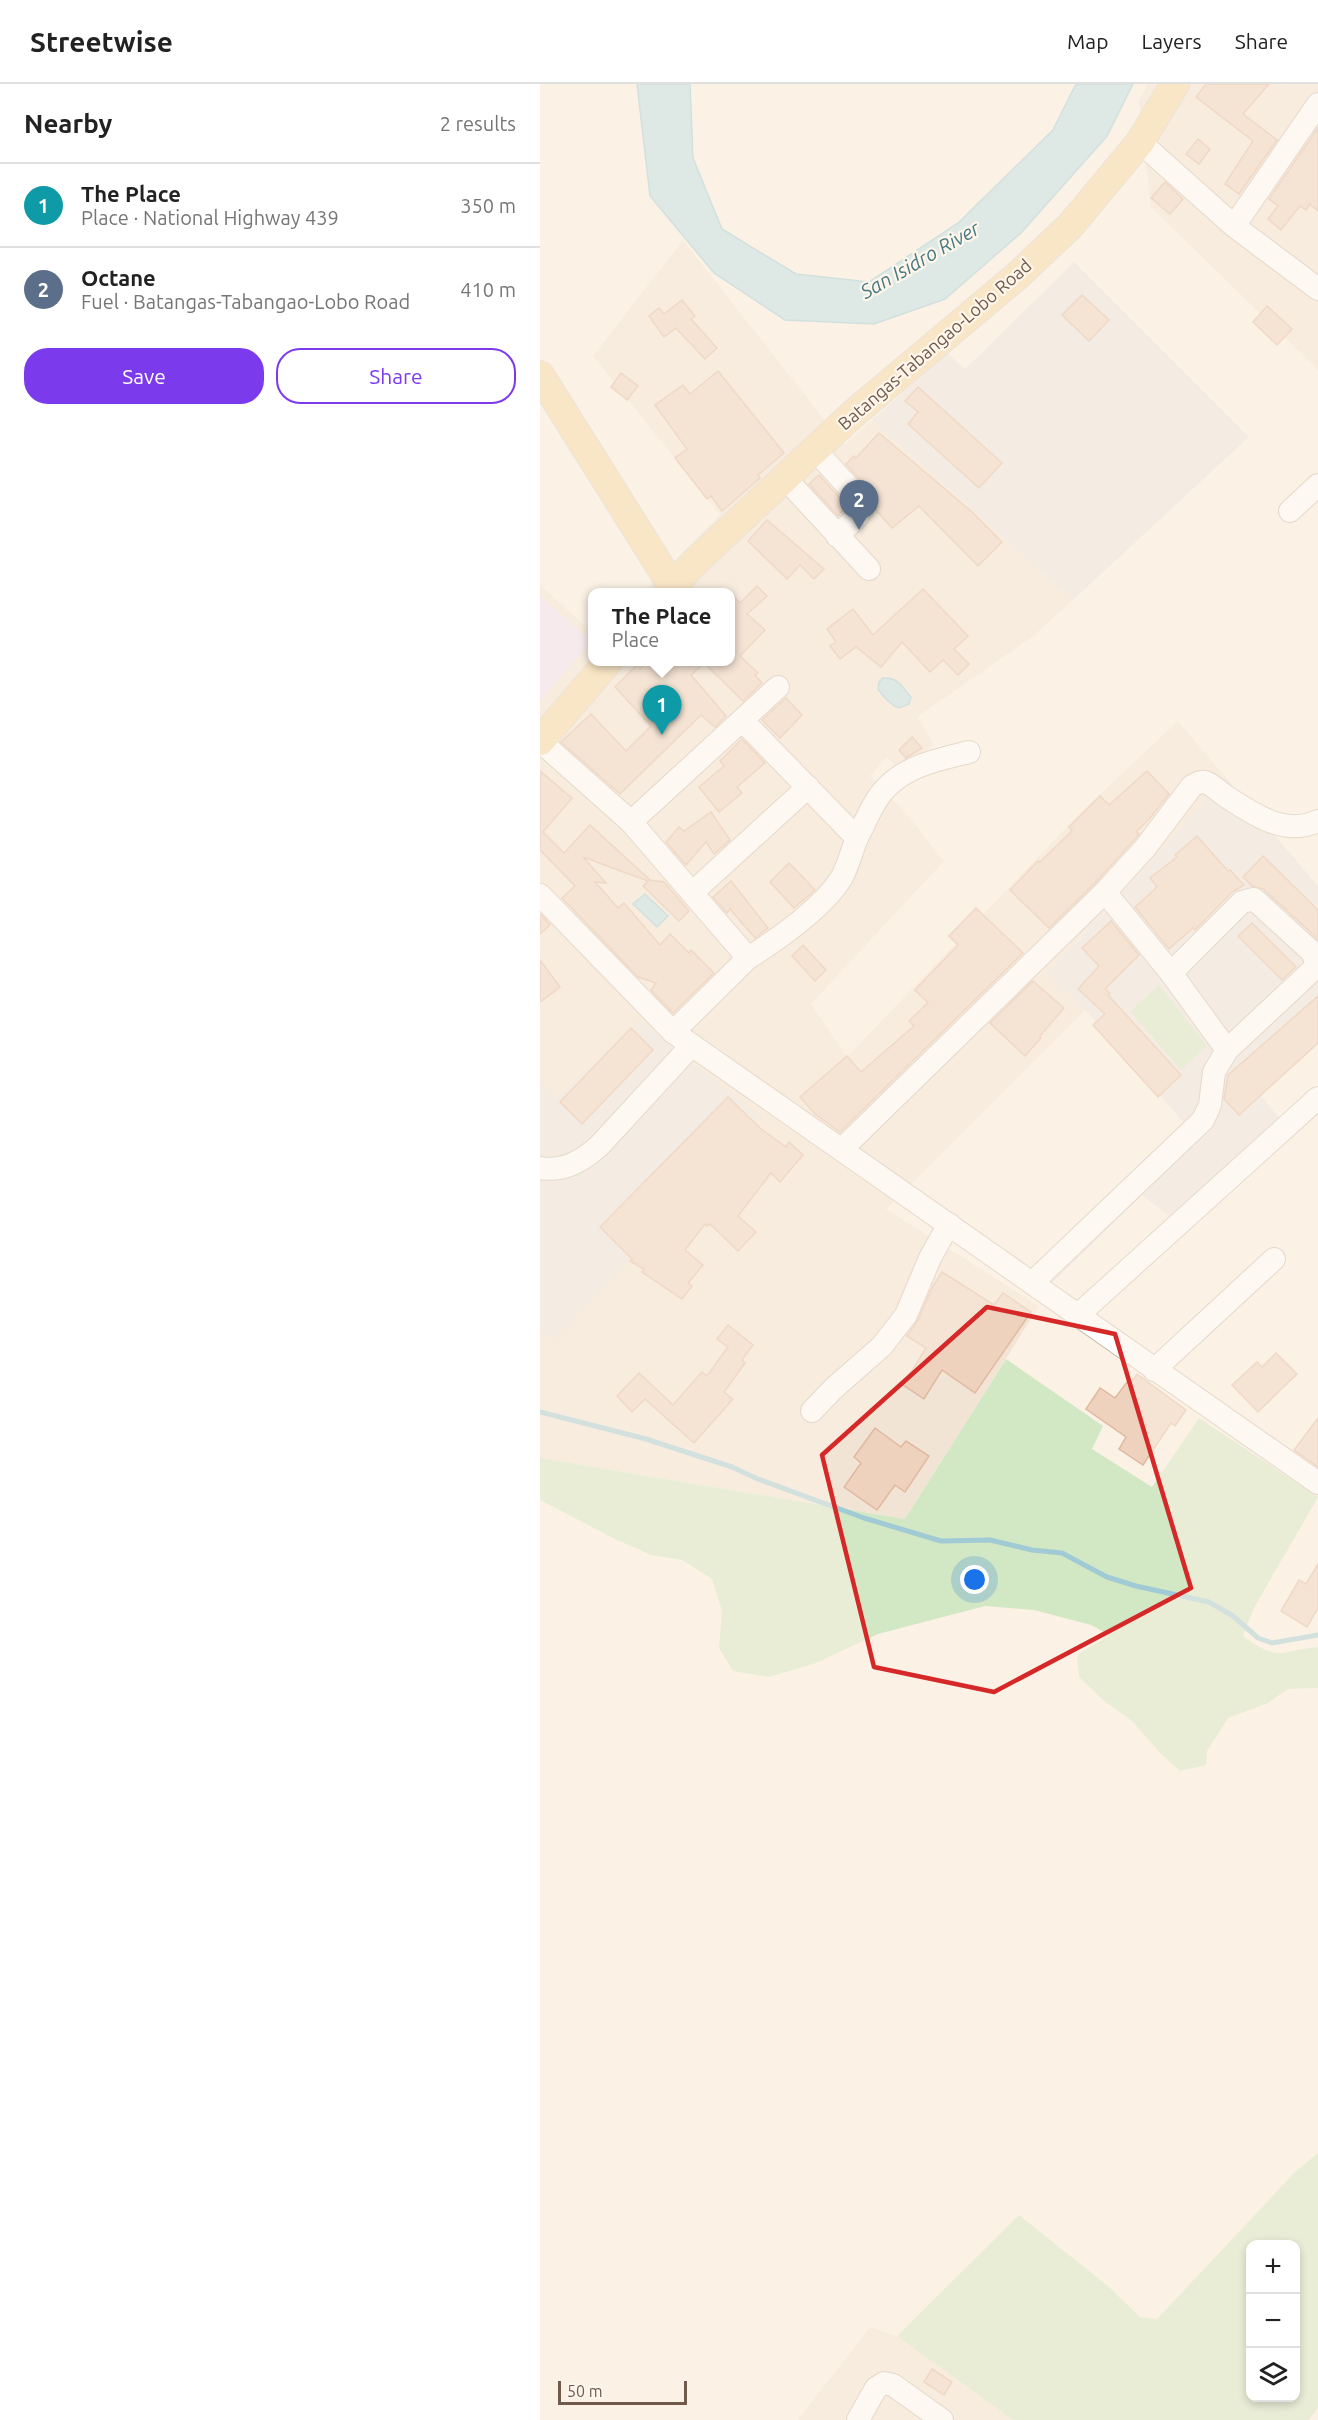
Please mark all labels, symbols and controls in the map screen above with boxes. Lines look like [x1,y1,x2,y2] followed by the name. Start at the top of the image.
[30,26,173,57] text: Streetwise
[1067,29,1108,53] text: Map
[1141,29,1202,53] text: Layers
[1235,29,1288,53] text: Share
[24,109,112,138] text: Nearby
[440,112,516,135] text: 2 results
[81,181,181,206] text: The Place
[38,194,49,217] text: 1
[460,194,516,217] text: 350 m
[81,206,339,229] text: Place · National Highway 439
[855,215,985,303] water label: San Isidro River
[834,255,1035,434] street label: Batangas-Tabangao-Lobo Road
[81,265,156,290] text: Octane
[38,278,49,301] text: 2
[460,278,516,301] text: 410 m
[81,290,410,313] text: Fuel · Batangas-Tabangao-Lobo Road
[24,348,264,404] button: Save
[276,348,516,404] button: Share
[840,480,878,530] pin: 2
[588,588,735,666] popup
[612,603,711,628] text: The Place
[612,628,659,651] text: Place
[642,686,682,735] pin: 1
[960,1565,989,1594] your location
[1246,2240,1300,2402] map controls
[1246,2240,1300,2294] button: +
[1246,2294,1300,2348] button: −
[1246,2348,1300,2402] button: layers
[558,2378,687,2406] scale bar
[567,2382,603,2400] text: 50 m

